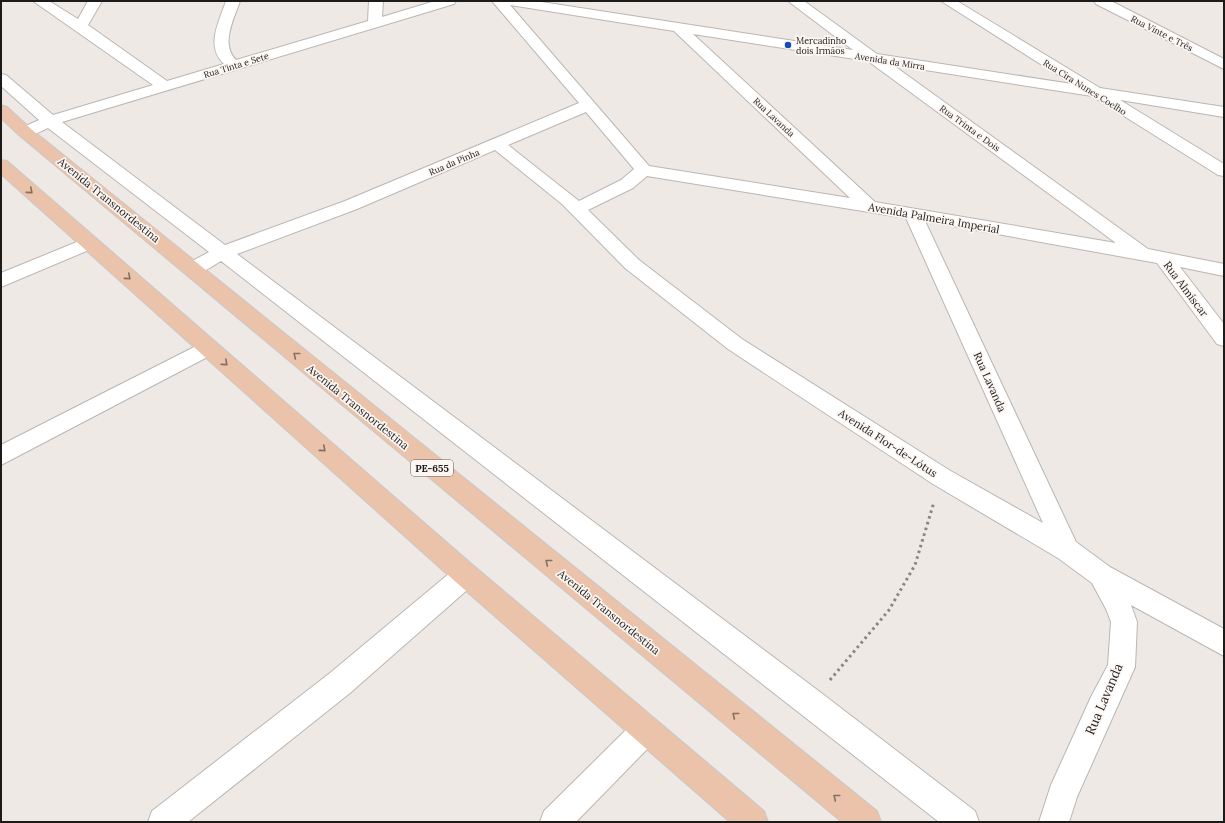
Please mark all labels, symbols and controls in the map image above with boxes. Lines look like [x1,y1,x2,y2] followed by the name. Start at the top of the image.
[1129,13,1195,53] street label: Rua Vinte e Três
[796,35,846,56] place label: Mercadinho dois Irmãos
[783,40,793,50] marker: Mercadinho dois Irmãos
[202,50,270,80] street label: Rua Tinta e Sete
[853,50,926,72] street label: Avenida da Mirra
[1041,57,1129,117] street label: Rua Cira Nunes Coelho
[751,95,797,139] street label: Rua Lavanda
[938,102,1002,154] street label: Rua Trinta e Dois
[427,146,481,178] street label: Rua da Pinha
[54,154,163,246] street label: Avenida Transnordestina
[26,186,33,193] one-way arrow
[866,199,1001,236] street label: Avenida Palmeira Imperial
[1160,258,1212,320] street label: Rua Almíscar
[123,273,130,280] one-way arrow
[971,350,1010,414] street label: Rua Lavanda
[293,353,300,360] one-way arrow
[220,359,228,366] one-way arrow
[303,361,412,453] street label: Avenida Transnordestina
[835,405,940,480] street label: Avenida Flor-de-Lótus
[318,444,325,451] one-way arrow
[411,460,453,476] road number: PE-655
[545,560,552,567] one-way arrow
[554,566,663,658] street label: Avenida Transnordestina
[1081,660,1127,737] street label: Rua Lavanda
[733,713,740,720] one-way arrow
[833,795,841,802] one-way arrow

